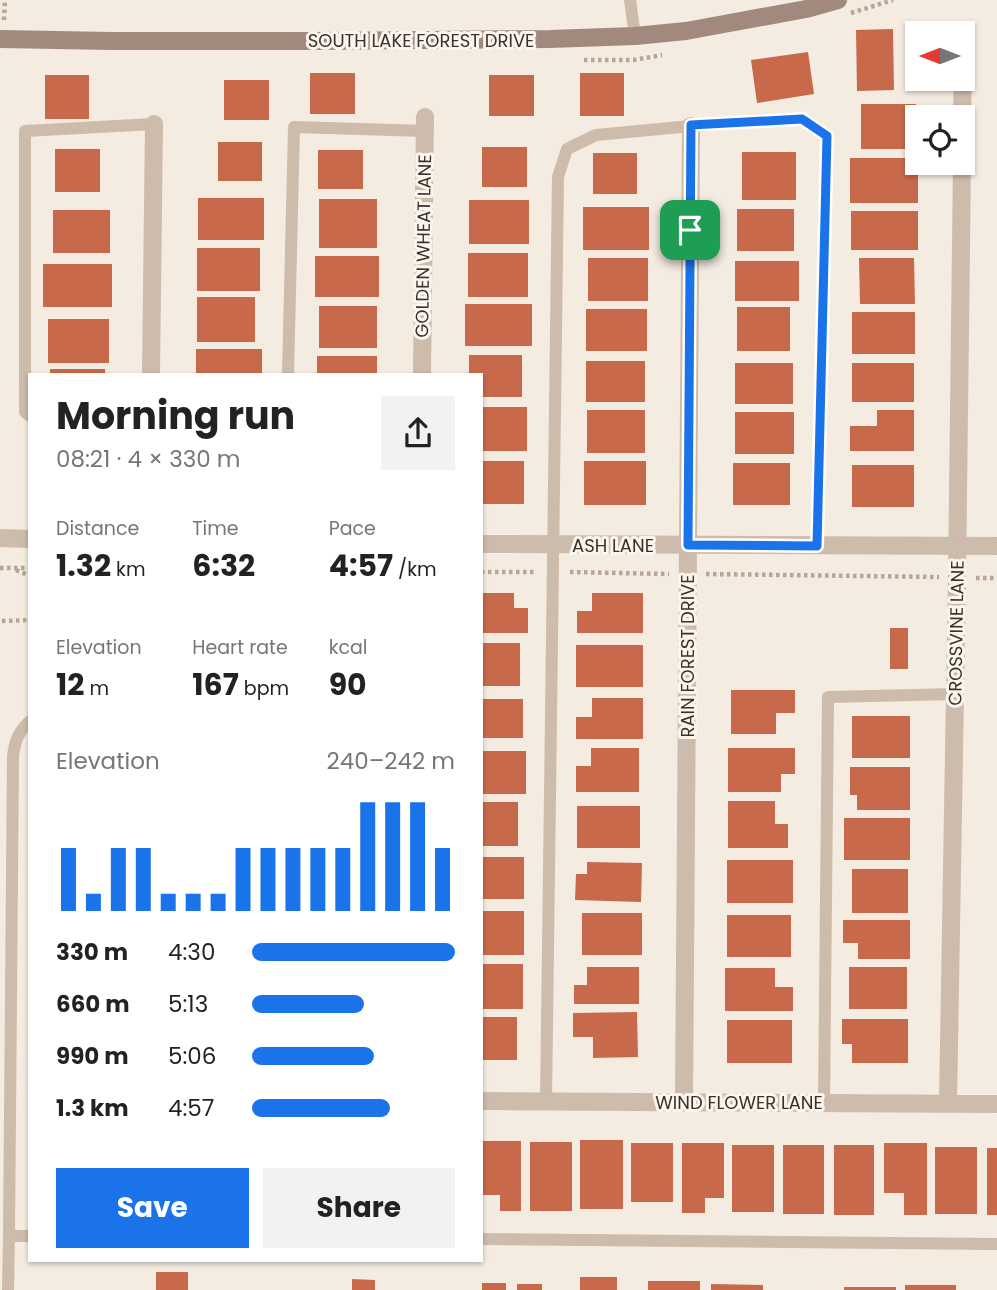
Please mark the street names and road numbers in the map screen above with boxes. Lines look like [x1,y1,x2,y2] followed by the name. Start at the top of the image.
[308,28,534,53] street label: SOUTH LAKE FOREST DRIVE
[409,154,437,338] street label: GOLDEN WHEAT LANE
[572,533,654,558] street label: ASH LANE
[942,560,970,706] street label: CROSSVINE LANE
[675,575,700,737] street label: RAIN FOREST DRIVE
[655,1090,823,1115] street label: WIND FLOWER LANE

